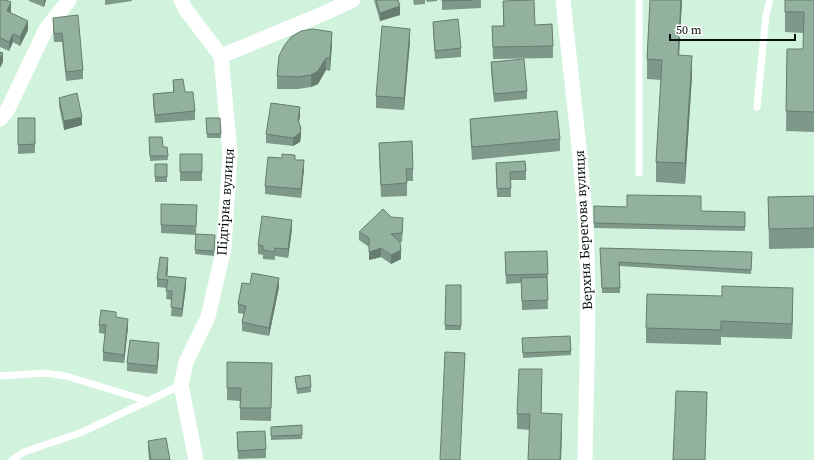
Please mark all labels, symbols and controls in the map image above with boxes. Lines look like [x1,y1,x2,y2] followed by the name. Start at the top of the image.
[670,16,795,42] scale bar
[676,22,702,38] text: 50 m
[211,148,239,256] street label: Підгірна вулиця
[569,150,597,310] street label: Верхня Берегова вулиця

